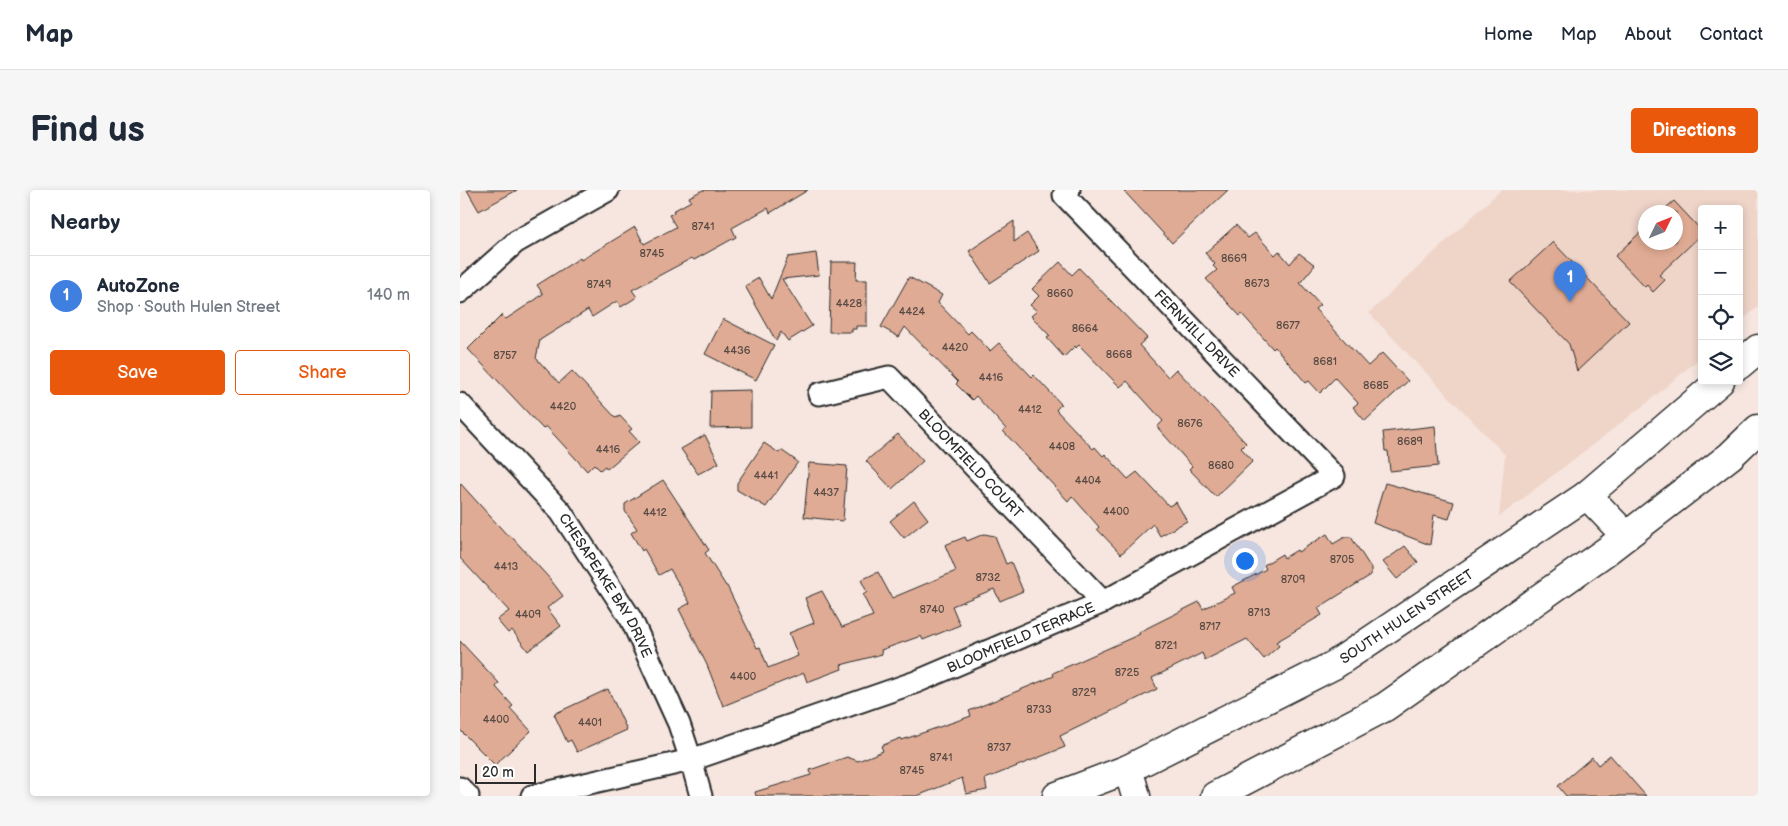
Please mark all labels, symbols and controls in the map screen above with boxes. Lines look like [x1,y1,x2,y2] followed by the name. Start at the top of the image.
[25,20,73,49] text: Map
[1484,24,1533,45] text: Home
[1561,24,1597,45] text: Map
[1625,24,1672,45] text: About
[1700,24,1763,45] text: Contact
[1631,108,1758,153] button: Directions
[30,109,145,152] text: Find us
[1638,205,1683,250] north arrow
[1698,205,1743,385] map controls
[1698,205,1743,250] button: +
[50,210,120,235] text: Nearby
[692,220,714,233] house number: 8741
[640,247,664,260] house number: 8745
[1698,250,1743,295] button: −
[1221,252,1247,265] house number: 8669
[1554,261,1586,302] pin: 1
[97,275,180,298] text: AutoZone
[1244,277,1270,290] house number: 8673
[587,278,611,291] house number: 8749
[63,286,69,305] text: 1
[367,286,410,305] text: 140 m
[1151,286,1243,381] street label: FERNHILL DRIVE
[1047,287,1074,300] house number: 8660
[1698,295,1743,340] button: locate
[836,297,862,310] house number: 4428
[97,298,280,317] text: Shop · South Hulen Street
[899,305,926,318] house number: 4424
[1276,319,1301,332] house number: 8677
[1072,322,1099,335] house number: 8664
[1698,340,1743,385] button: layers
[942,341,969,354] house number: 4420
[724,344,751,357] house number: 4436
[1106,348,1132,361] house number: 8668
[493,349,517,362] house number: 8757
[50,350,225,395] button: Save
[235,350,410,395] button: Share
[1313,355,1337,368] house number: 8681
[979,371,1003,384] house number: 4416
[1363,379,1389,392] house number: 8685
[550,400,577,413] house number: 4420
[1018,403,1043,416] house number: 4412
[915,406,1027,522] street label: BLOOMFIELD COURT
[1177,417,1203,430] house number: 8676
[1397,435,1423,448] house number: 8689
[1049,440,1075,453] house number: 4408
[596,443,620,456] house number: 4416
[1208,459,1235,472] house number: 8680
[754,469,778,482] house number: 4441
[1075,474,1102,487] house number: 4404
[813,486,839,499] house number: 4437
[1103,505,1130,518] house number: 4400
[643,506,668,519] house number: 4412
[555,510,656,660] street label: CHESAPEAKE BAY DRIVE
[1232,548,1258,574] your location
[1330,553,1354,566] house number: 8705
[494,560,518,573] house number: 4413
[1337,566,1477,668] street label: SOUTH HULEN STREET
[975,571,1001,584] house number: 8732
[1281,573,1305,586] house number: 8709
[944,599,1097,677] street label: BLOOMFIELD TERRACE
[920,603,945,616] house number: 8740
[1248,606,1271,619] house number: 8713
[515,608,541,621] house number: 4409
[1199,620,1221,633] house number: 8717
[1155,639,1177,652] house number: 8721
[1115,666,1139,679] house number: 8725
[730,670,757,683] house number: 4400
[1072,686,1096,699] house number: 8729
[1026,703,1052,716] house number: 8733
[483,713,510,726] house number: 4400
[578,716,602,729] house number: 4401
[987,741,1012,754] house number: 8737
[930,751,952,764] house number: 8741
[475,761,536,784] scale bar
[482,764,514,781] text: 20 m
[900,764,924,777] house number: 8745

